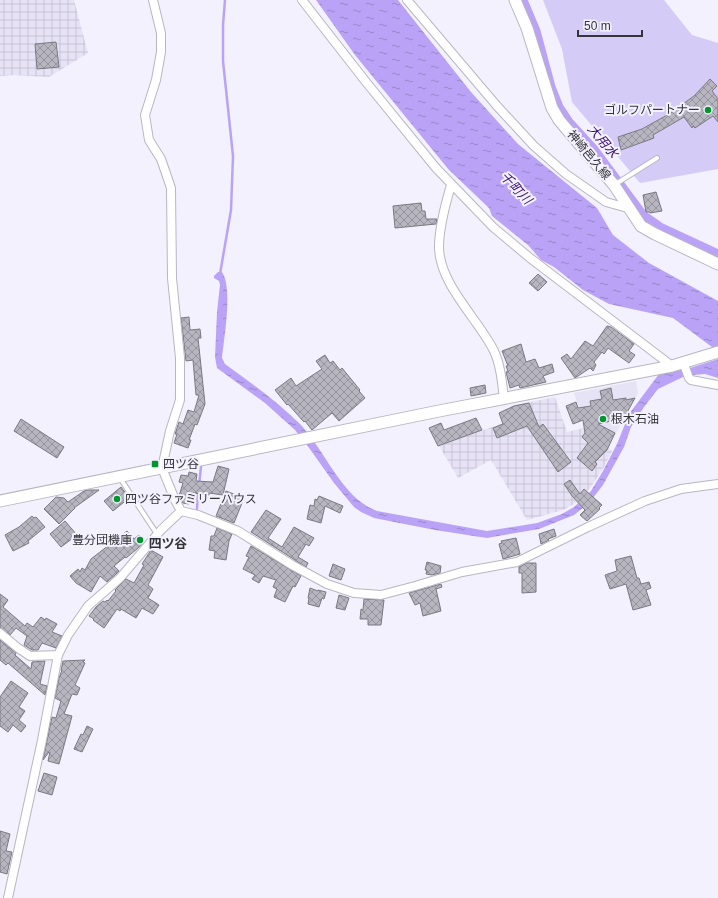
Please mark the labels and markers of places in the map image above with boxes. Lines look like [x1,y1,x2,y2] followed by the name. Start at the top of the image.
[604,103,700,117] place label: ゴルフパートナー
[703,105,713,115] marker: ゴルフパートナー
[611,412,659,426] place label: 根木石油
[598,414,608,424] marker: 根木石油
[163,457,199,471] place label: 四ツ谷
[150,459,160,469] marker: 四ツ谷
[125,492,257,506] place label: 四ツ谷ファミリーハウス
[112,494,122,504] marker: 四ツ谷ファミリーハウス
[72,533,132,547] place label: 豊分団機庫
[135,535,145,545] marker: 豊分団機庫

